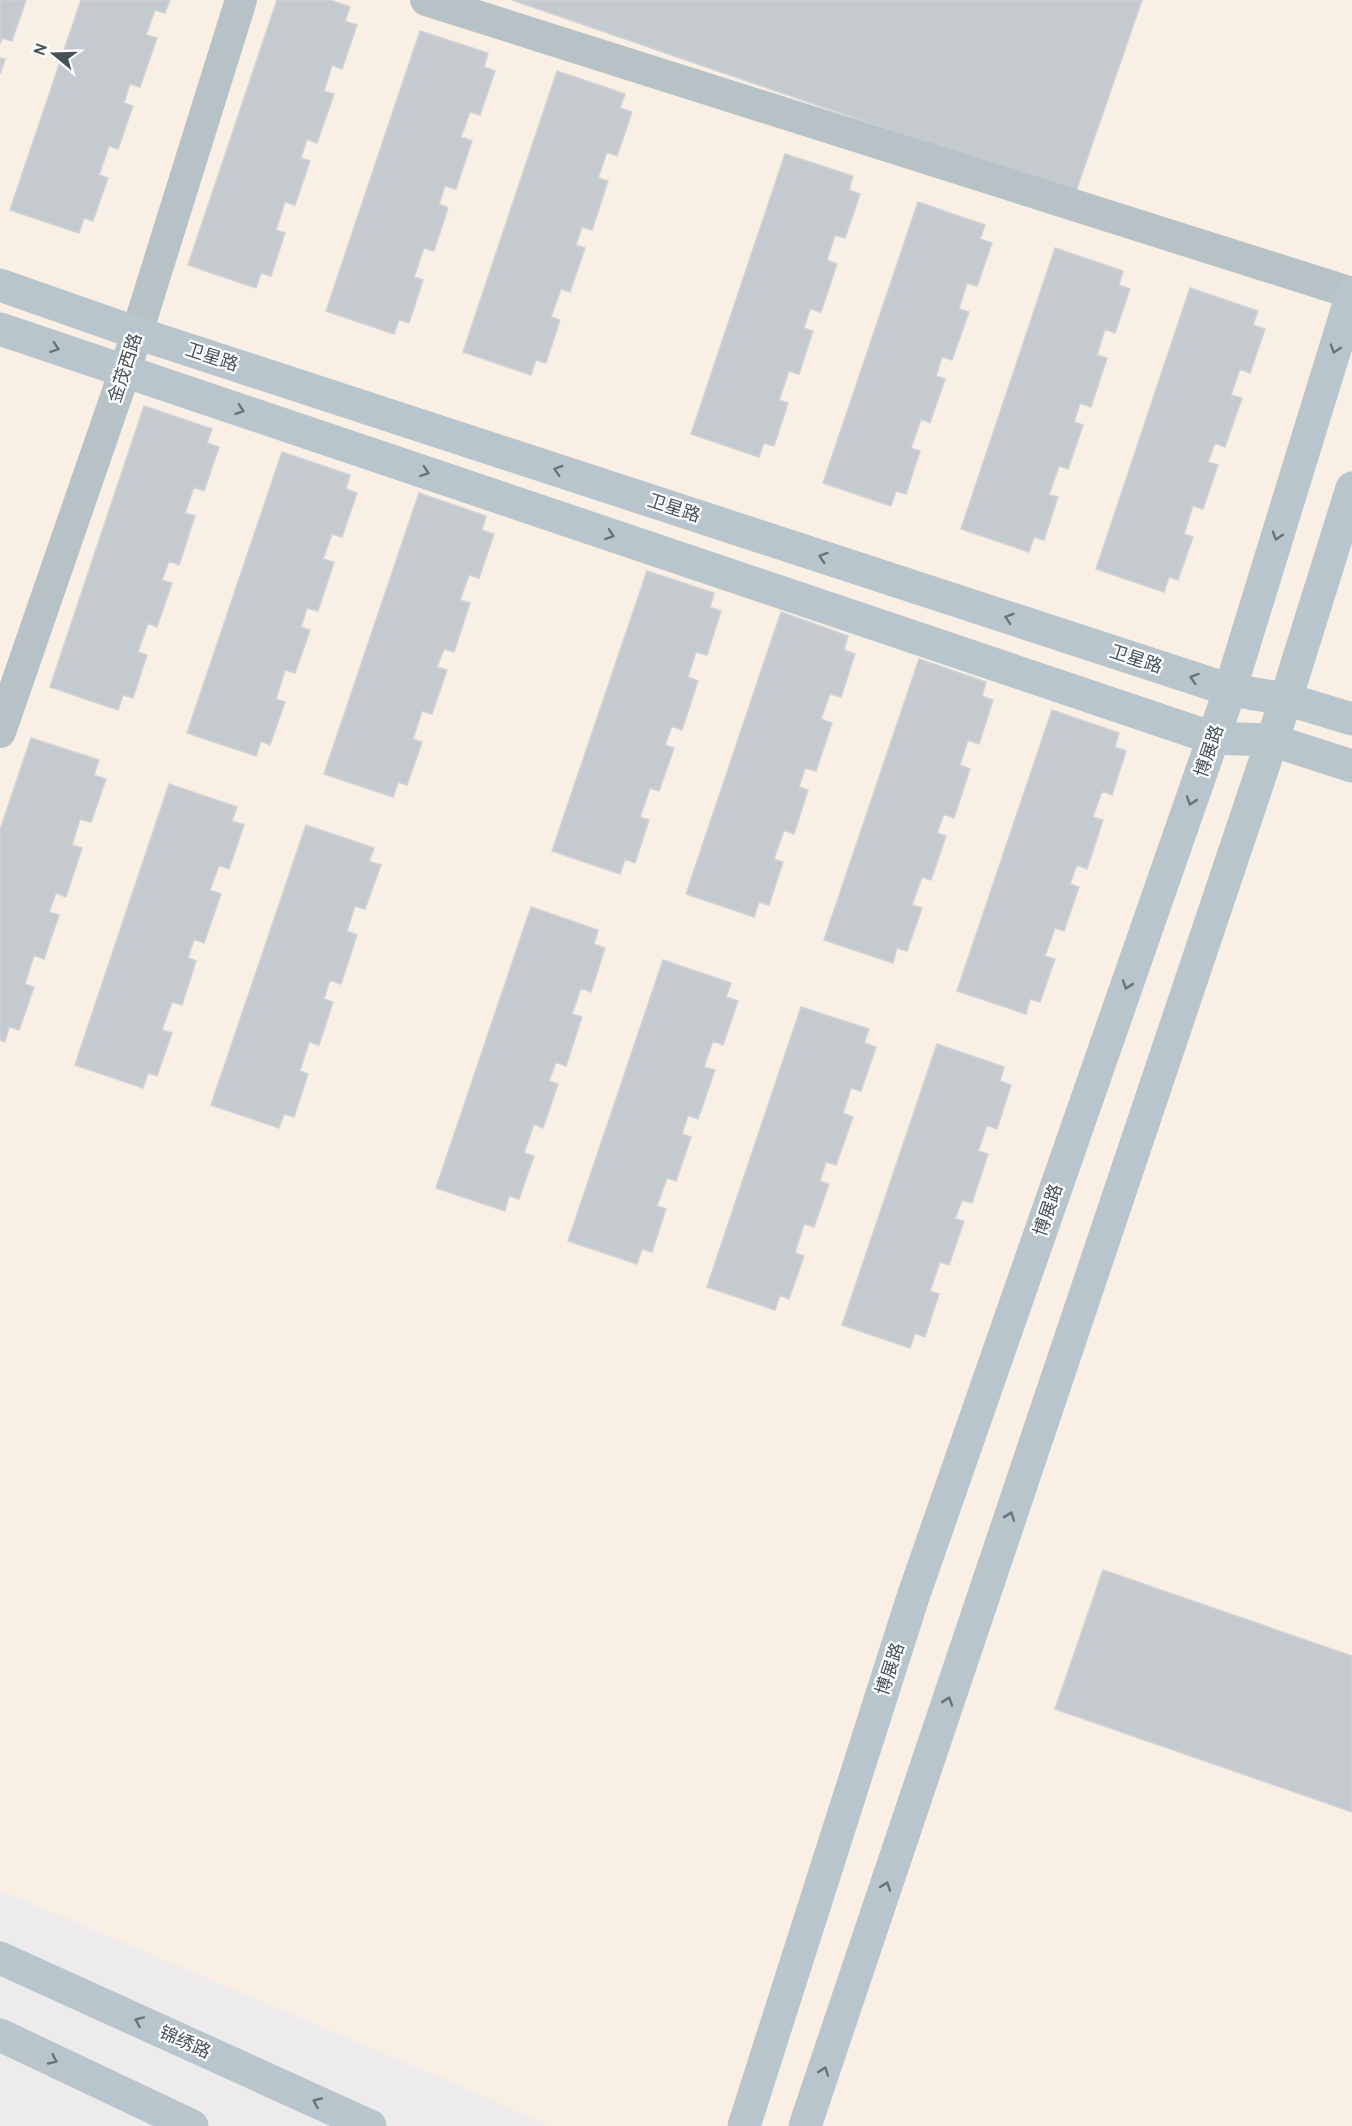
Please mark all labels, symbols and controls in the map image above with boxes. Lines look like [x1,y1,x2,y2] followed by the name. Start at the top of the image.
[24,24,84,84] north arrow
[29,41,51,58] text: N
[103,330,147,406] street label: 金茂西路
[183,338,241,376] street label: 卫星路
[49,341,60,353] one-way arrow
[1330,343,1342,354] one-way arrow
[234,403,245,415] one-way arrow
[419,465,430,478] one-way arrow
[553,465,564,478] one-way arrow
[645,489,703,527] street label: 卫星路
[604,527,615,540] one-way arrow
[1272,530,1284,541] one-way arrow
[818,552,829,564] one-way arrow
[1004,612,1015,625] one-way arrow
[1107,640,1165,678] street label: 卫星路
[1189,673,1200,685] one-way arrow
[1190,722,1228,780] street label: 博展路
[1186,795,1199,806] one-way arrow
[1121,979,1134,990] one-way arrow
[1029,1181,1067,1239] street label: 博展路
[1003,1511,1015,1522] one-way arrow
[871,1640,909,1698] street label: 博展路
[941,1696,953,1707] one-way arrow
[878,1881,891,1892] one-way arrow
[135,2016,146,2028] one-way arrow
[156,2021,214,2063] street label: 锦绣路
[46,2053,57,2065] one-way arrow
[816,2066,829,2076] one-way arrow
[312,2097,323,2109] one-way arrow

